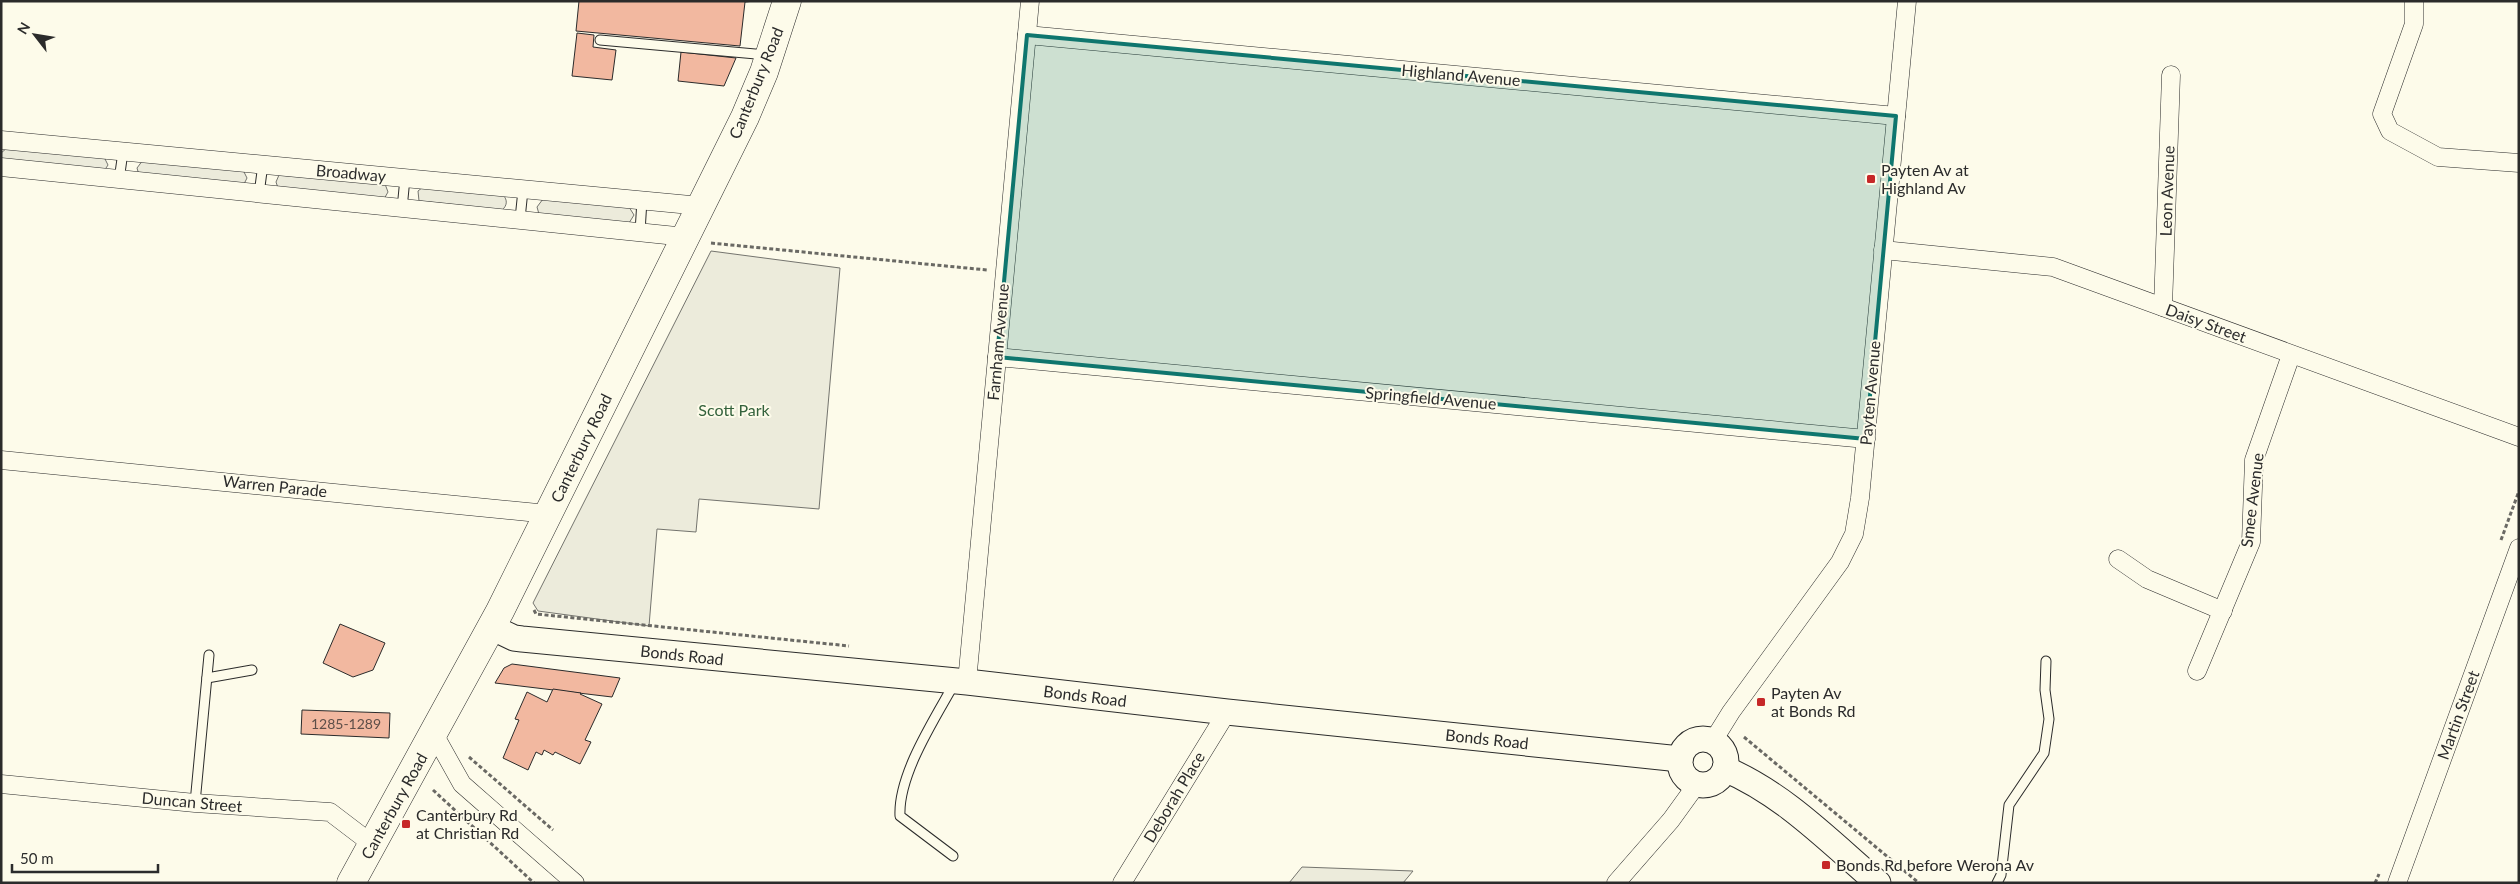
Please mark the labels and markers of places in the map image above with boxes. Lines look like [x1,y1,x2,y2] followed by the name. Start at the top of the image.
[1881,160,1969,197] place label: Payten Av at Highland Av
[1865,173,1877,185] marker: Payten Av at Highland Av
[1771,683,1855,720] place label: Payten Av at Bonds Rd
[1755,696,1767,708] marker: Payten Av at Bonds Rd
[416,805,519,842] place label: Canterbury Rd at Christian Rd
[400,818,412,830] marker: Canterbury Rd at Christian Rd
[1836,855,2035,874] place label: Bonds Rd before Werona Av
[1820,859,1832,871] marker: Bonds Rd before Werona Av

